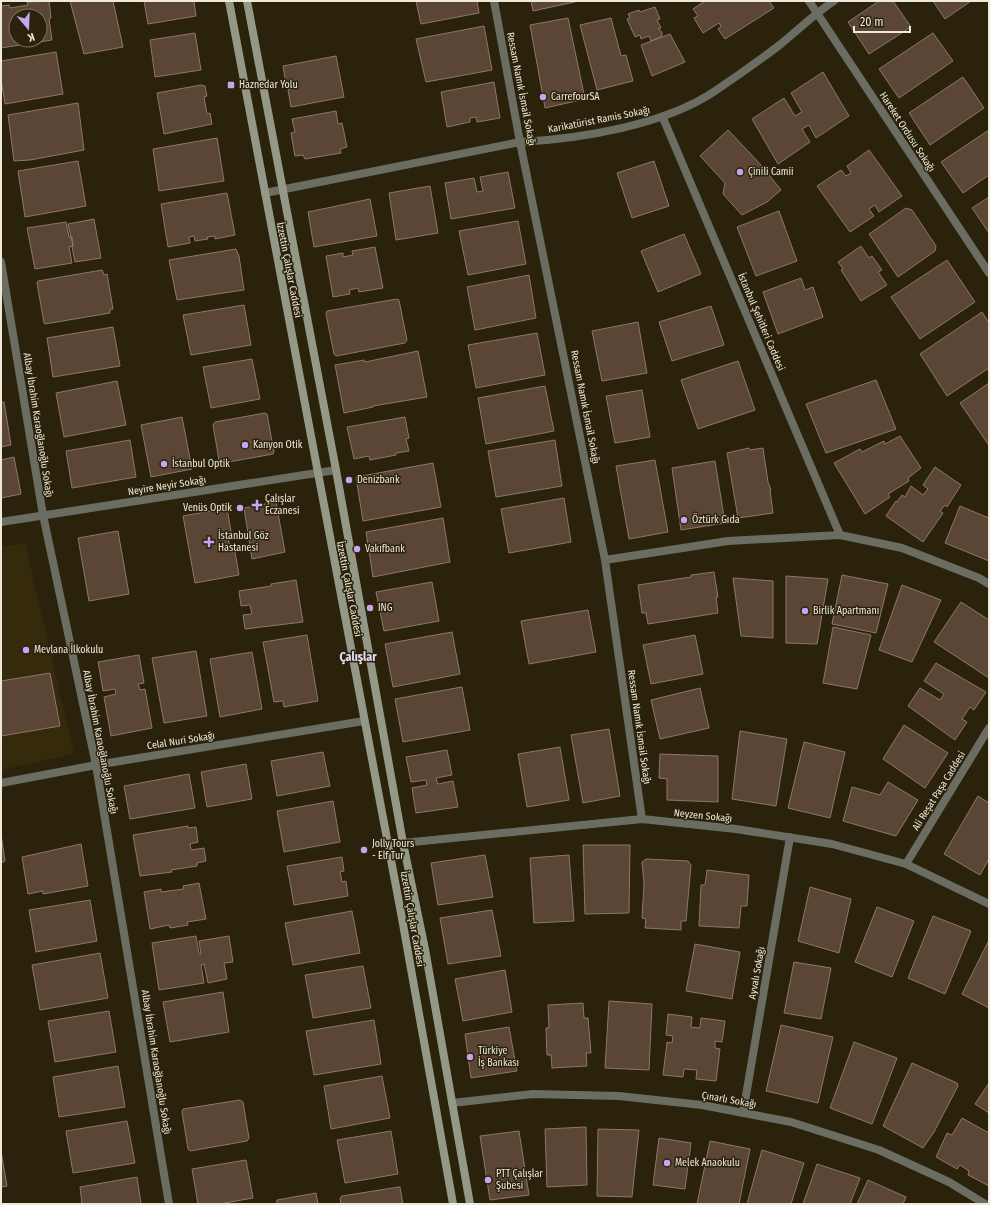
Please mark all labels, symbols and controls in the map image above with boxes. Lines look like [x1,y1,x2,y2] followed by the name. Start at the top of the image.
[8,8,48,48] north arrow
[854,8,910,34] scale bar
[860,15,884,29] text: 20 m
[25,30,36,44] text: K
[504,31,540,147] street label: Ressam Namık İsmail Sokağı
[239,79,298,91] place label: Haznedar Yolu
[226,80,236,90] marker: Haznedar Yolu
[877,90,937,174] street label: Hareket Ordusu Sokağı
[551,91,600,103] place label: CarrefourSA
[538,92,548,102] marker: CarrefourSA
[547,104,651,136] street label: Karikatürist Ramis Sokağı
[748,166,794,178] place label: Çinili Camii
[735,167,745,177] marker: Çinili Camii
[274,221,306,319] street label: İzzettin Çalışlar Caddesi
[735,271,789,373] street label: İstanbul Şehitleri Caddesi
[568,349,604,465] street label: Ressam Namık İsmail Sokağı
[21,351,57,498] street label: Albay İbrahim Karaoğlanoğlu Sokağı
[253,439,303,451] place label: Kanyon Otik
[240,440,250,450] marker: Kanyon Otik
[172,456,230,470] place label: İstanbul Optik
[159,459,169,469] marker: İstanbul Optik
[127,474,207,498] street label: Neyire Neyir Sokağı
[357,474,400,486] place label: Denizbank
[344,475,354,485] marker: Denizbank
[265,493,300,517] place label: Çalışlar Eczanesi
[252,500,262,510] marker: Çalışlar Eczanesi
[183,502,232,514] place label: Venüs Optik
[235,503,245,513] marker: Venüs Optik
[692,513,740,526] place label: Öztürk Gıda
[679,515,689,525] marker: Öztürk Gıda
[218,528,269,554] place label: İstanbul Göz Hastanesi
[203,536,215,548] marker: İstanbul Göz Hastanesi
[334,540,366,638] street label: İzzettin Çalışlar Caddesi
[365,543,405,555] place label: Vakıfbank
[352,544,362,554] marker: Vakıfbank
[378,602,393,614] place label: ING
[365,603,375,613] marker: ING
[813,605,879,617] place label: Birlik Apartmanı
[800,606,810,616] marker: Birlik Apartmanı
[34,642,103,656] place label: Mevlana İlkokulu
[21,645,31,655] marker: Mevlana İlkokulu
[339,650,377,665] district label: Çalışlar
[80,669,122,815] street label: Albay İbrahim Karaoğlanoğlu Sokağı
[625,669,655,785] street label: Ressam Namık İsmail Sokağı
[146,730,216,752] street label: Celal Nuri Sokağı
[910,749,968,833] street label: Ali Reşat Paşa Caddesi
[673,807,733,825] street label: Neyzen Sokağı
[372,838,414,862] place label: Jolly Tours - Elf Tur
[359,845,369,855] marker: Jolly Tours - Elf Tur
[398,870,428,968] street label: İzzettin Çalışlar Caddesi
[746,946,768,1000] street label: Ayvalı Sokağı
[139,988,175,1135] street label: Albay İbrahim Karaoğlanoğlu Sokağı
[478,1045,519,1069] place label: Türkiye İş Bankası
[465,1052,475,1062] marker: Türkiye İş Bankası
[701,1089,757,1111] street label: Çınarlı Sokağı
[675,1157,740,1169] place label: Melek Anaokulu
[662,1158,672,1168] marker: Melek Anaokulu
[496,1168,543,1192] place label: PTT Çalışlar Şubesi
[483,1175,493,1185] marker: PTT Çalışlar Şubesi

